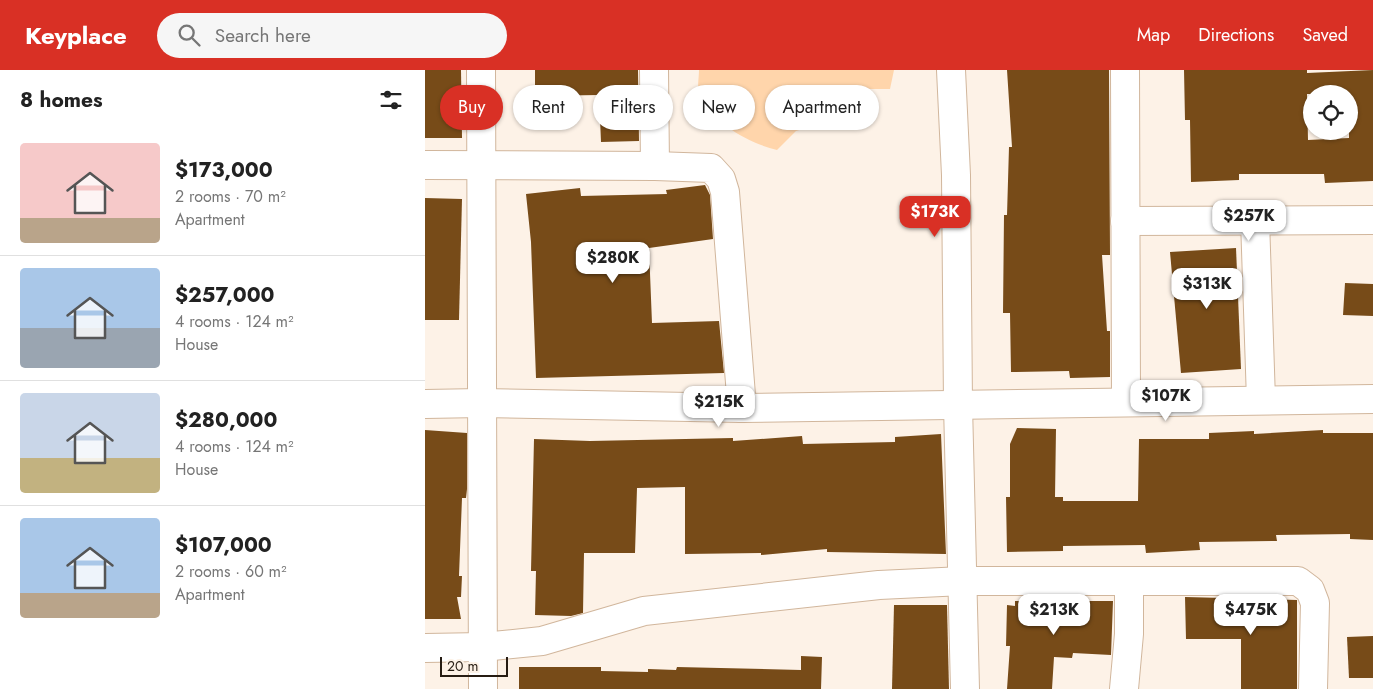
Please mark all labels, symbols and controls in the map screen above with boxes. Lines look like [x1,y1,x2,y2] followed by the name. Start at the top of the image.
[157,13,507,58] search box
[25,18,127,53] text: Keyplace
[175,21,203,49] icon: search
[215,22,311,49] text: Search here
[1137,22,1170,48] text: Map
[1198,22,1274,48] text: Directions
[1302,22,1348,48] text: Saved
[20,85,103,115] text: 8 homes
[440,85,503,130] chip: Buy
[513,85,583,130] chip: Rent
[593,85,673,130] chip: Filters
[683,85,755,130] chip: New
[765,85,879,130] chip: Apartment
[1303,85,1358,140] map controls
[1303,85,1358,140] button: locate
[377,86,405,114] icon: filters
[175,155,273,185] text: $173,000
[60,163,120,223] icon: home
[175,185,286,208] text: 2 rooms · 70 m²
[900,196,970,238] pin: $173K
[911,200,959,223] text: $173K
[1214,200,1284,242] pin: $257K
[1223,204,1275,227] text: $257K
[175,208,245,231] text: Apartment
[578,242,648,284] pin: $280K
[587,246,639,269] text: $280K
[1172,268,1242,310] pin: $313K
[1182,272,1232,295] text: $313K
[175,280,274,310] text: $257,000
[60,288,120,348] icon: home
[175,310,294,333] text: 4 rooms · 124 m²
[175,333,218,356] text: House
[1131,380,1201,422] pin: $107K
[1141,384,1191,407] text: $107K
[684,386,754,428] pin: $215K
[694,390,744,413] text: $215K
[175,405,277,435] text: $280,000
[60,413,120,473] icon: home
[175,435,294,458] text: 4 rooms · 124 m²
[175,458,218,481] text: House
[175,530,272,560] text: $107,000
[60,538,120,598] icon: home
[175,560,287,583] text: 2 rooms · 60 m²
[175,583,245,606] text: Apartment
[1019,594,1089,636] pin: $213K
[1216,594,1286,636] pin: $475K
[1029,598,1079,621] text: $213K
[1225,598,1277,621] text: $475K
[440,654,507,677] scale bar
[447,656,479,676] text: 20 m

